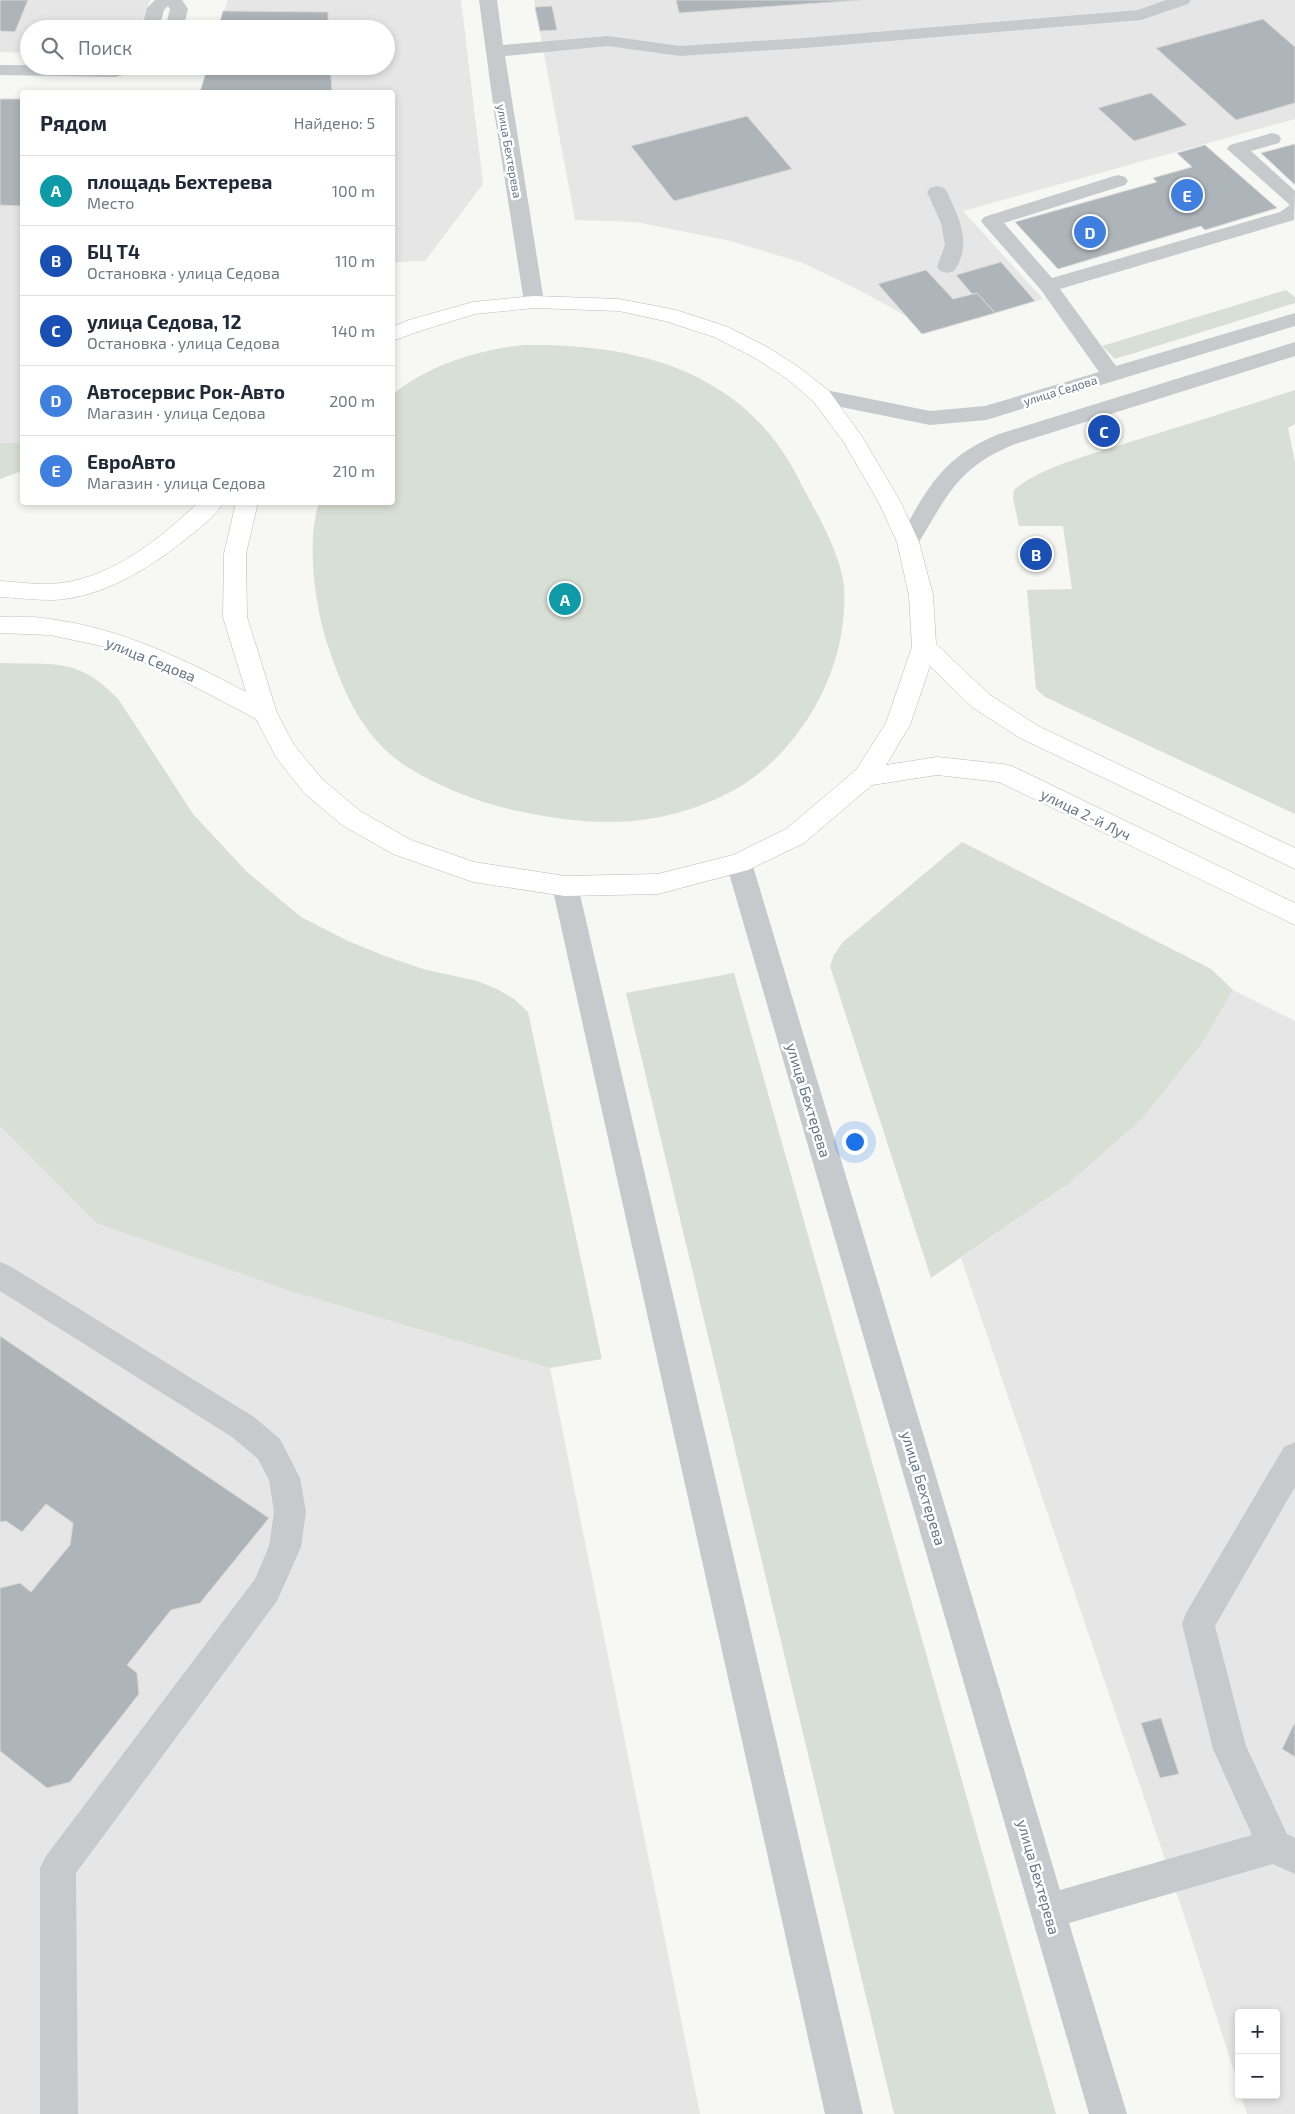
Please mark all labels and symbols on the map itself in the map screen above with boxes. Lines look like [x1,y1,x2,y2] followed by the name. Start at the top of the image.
[494,103,525,199] street label: улица Бехтерева
[1171,176,1203,214] pin: E
[1074,213,1106,251] pin: D
[1021,372,1099,409] street label: улица Седова
[1088,412,1120,450] pin: C
[1020,535,1052,573] pin: B
[549,580,581,618] pin: A
[103,633,199,686] street label: улица Седова
[1037,784,1134,845] street label: улица 2-й Луч
[782,1041,835,1160] street label: улица Бехтерева
[842,1129,868,1155] your location
[897,1429,950,1548] street label: улица Бехтерева
[1013,1817,1064,1937] street label: улица Бехтерева

